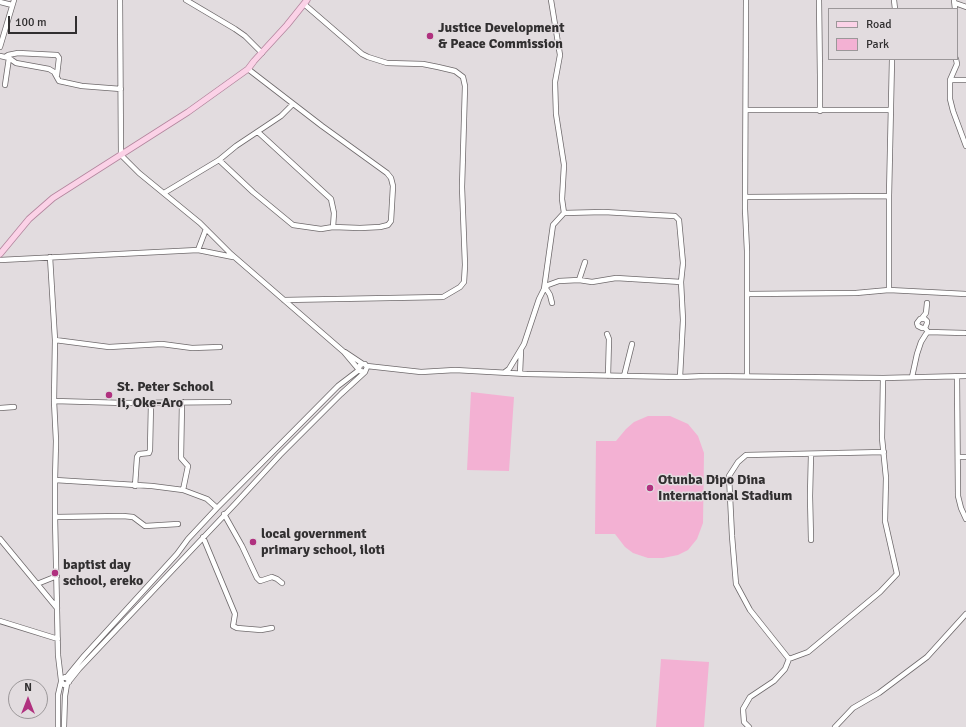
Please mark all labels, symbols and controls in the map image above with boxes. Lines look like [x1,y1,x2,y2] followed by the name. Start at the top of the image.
[10,8,79,34] scale bar
[828,8,958,60] legend
[15,15,47,30] text: 100 m
[866,17,892,32] text: Road
[438,20,564,52] place label: Justice Development & Peace Commission
[425,31,435,41] marker: Justice Development & Peace Commission
[866,37,889,52] text: Park
[117,379,214,412] place label: St. Peter School Ii, Oke-Aro
[104,390,114,400] marker: St. Peter School Ii, Oke-Aro
[658,472,792,504] place label: Otunba Dipo Dina International Stadium
[645,483,655,493] marker: Otunba Dipo Dina International Stadium
[261,526,385,558] place label: local government primary school, iloti
[248,537,258,547] marker: local government primary school, iloti
[63,557,143,590] place label: baptist day school, ereko
[50,568,60,578] marker: baptist day school, ereko
[8,679,48,719] north arrow
[24,681,32,694] text: N

